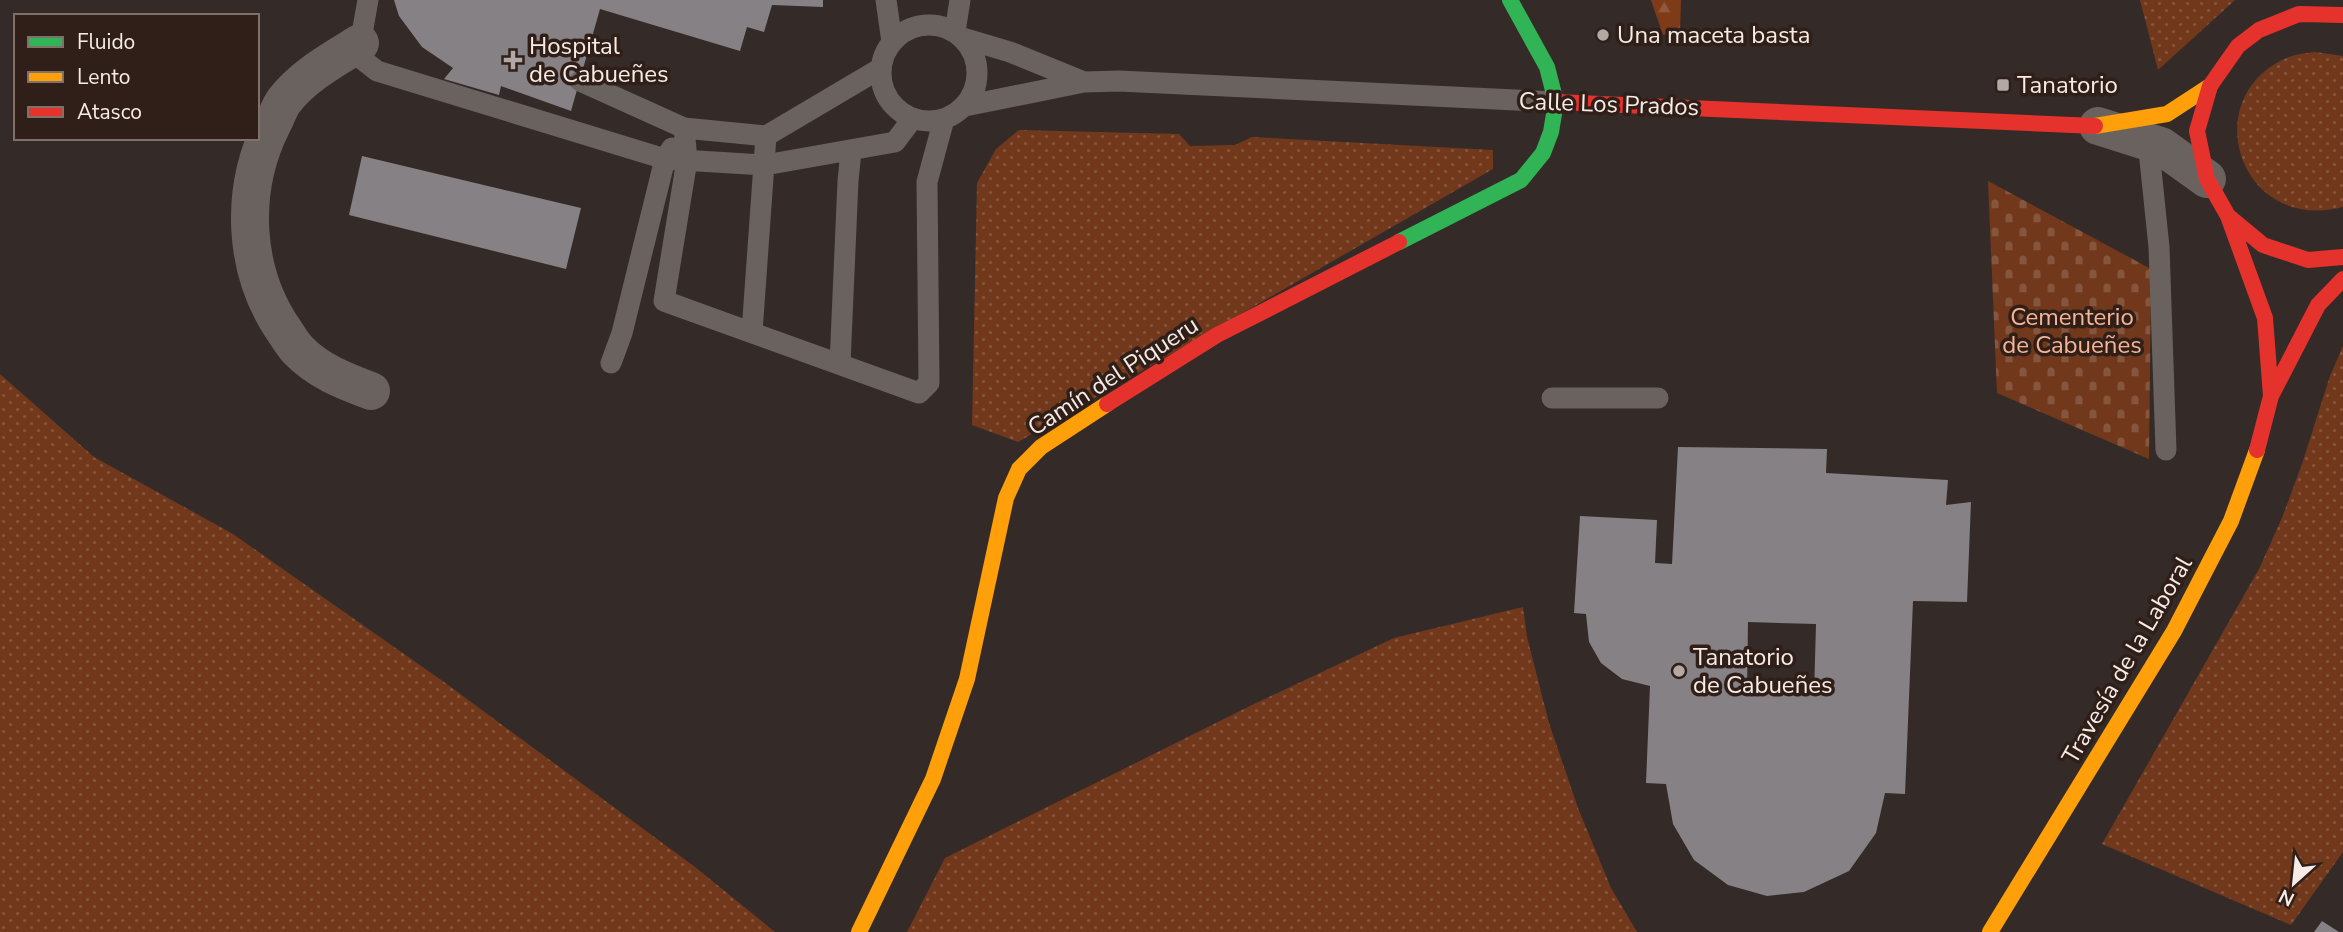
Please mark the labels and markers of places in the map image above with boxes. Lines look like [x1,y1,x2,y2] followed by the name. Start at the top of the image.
[1617,19,1810,51] place label: Una maceta basta
[1595,27,1611,43] marker: Una maceta basta
[529,30,669,90] place label: Hospital de Cabueñes
[503,50,523,70] marker: Hospital de Cabueñes
[2017,69,2118,101] place label: Tanatorio
[1995,77,2011,93] marker: Tanatorio
[1693,641,1833,701] place label: Tanatorio de Cabueñes
[1671,663,1687,679] marker: Tanatorio de Cabueñes

